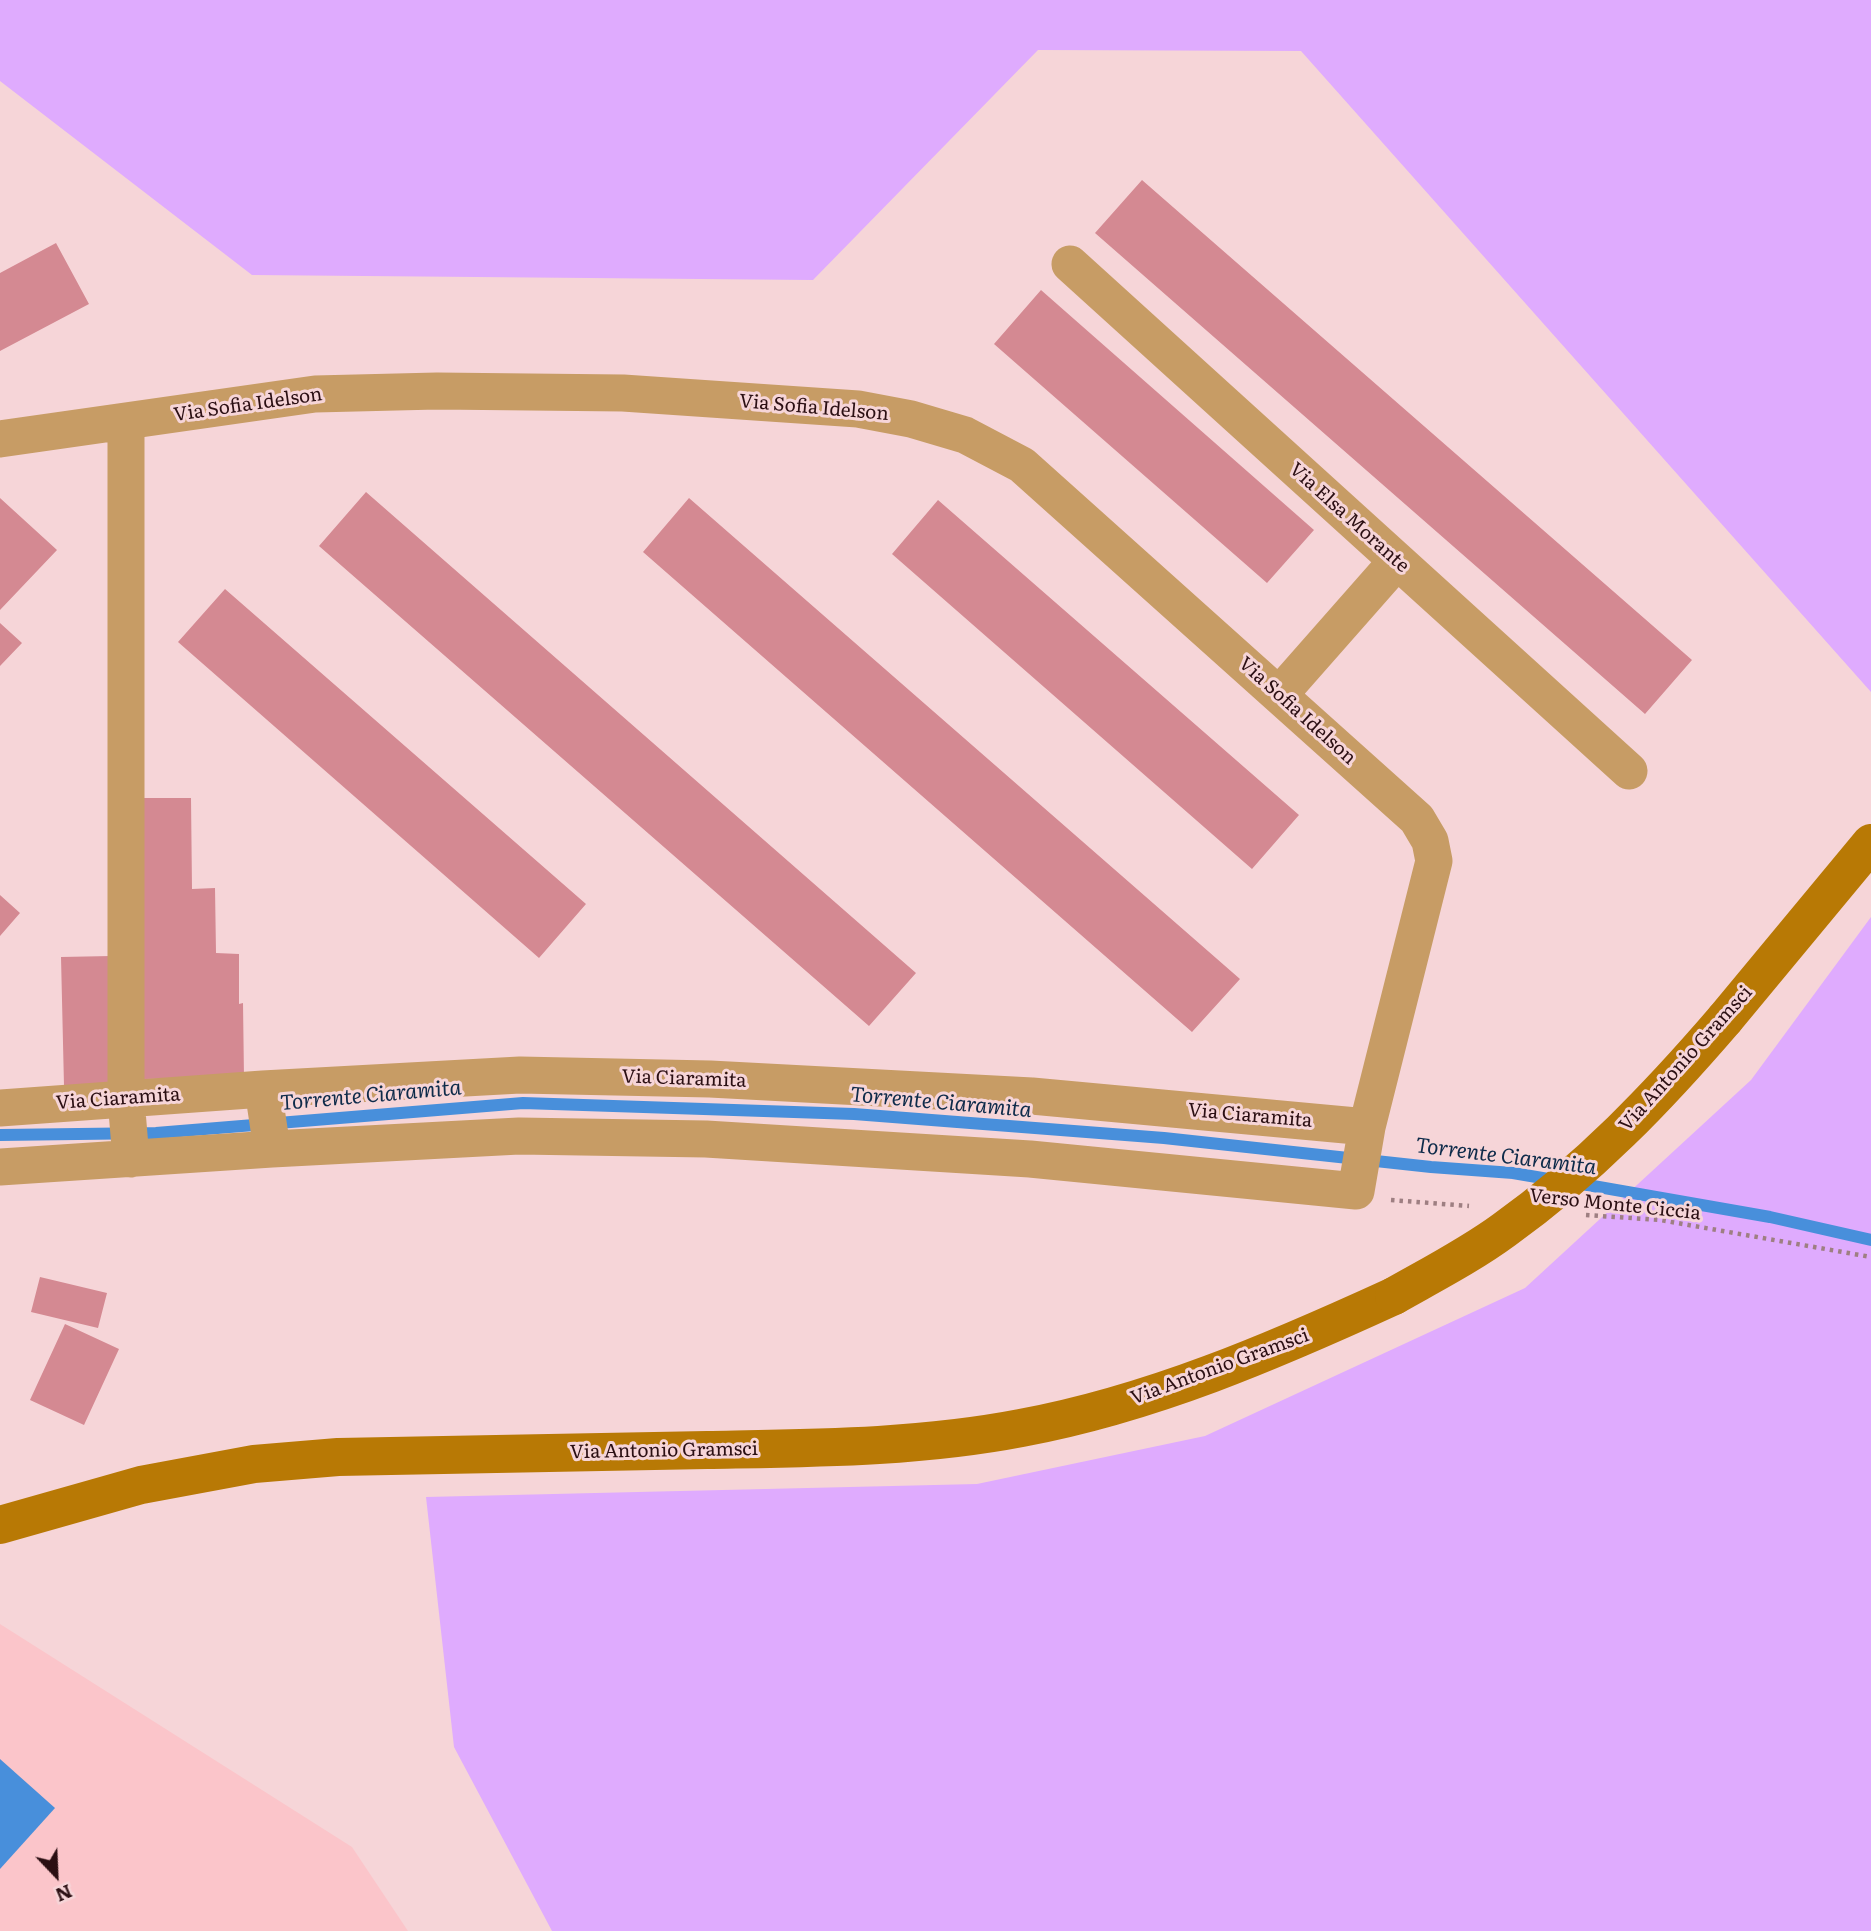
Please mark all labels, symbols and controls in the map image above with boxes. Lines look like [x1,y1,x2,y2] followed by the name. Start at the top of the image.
[172,383,324,427] street label: Via Sofia Idelson
[738,390,890,426] street label: Via Sofia Idelson
[1284,458,1414,578] street label: Via Elsa Morante
[1234,652,1360,770] street label: Via Sofia Idelson
[1615,982,1757,1136] street label: Via Antonio Gramsci
[621,1065,747,1093] street label: Via Ciaramita
[279,1076,463,1116] water label: Torrente Ciaramita
[55,1083,181,1115] street label: Via Ciaramita
[849,1083,1033,1123] water label: Torrente Ciaramita
[1187,1099,1313,1133] street label: Via Ciaramita
[1414,1133,1598,1181] water label: Torrente Ciaramita
[1528,1185,1702,1225] street label: Verso Monte Ciccia
[1128,1324,1312,1410] street label: Via Antonio Gramsci
[570,1438,758,1464] street label: Via Antonio Gramsci
[21,1840,91,1910] north arrow
[51,1878,77,1910] text: N

